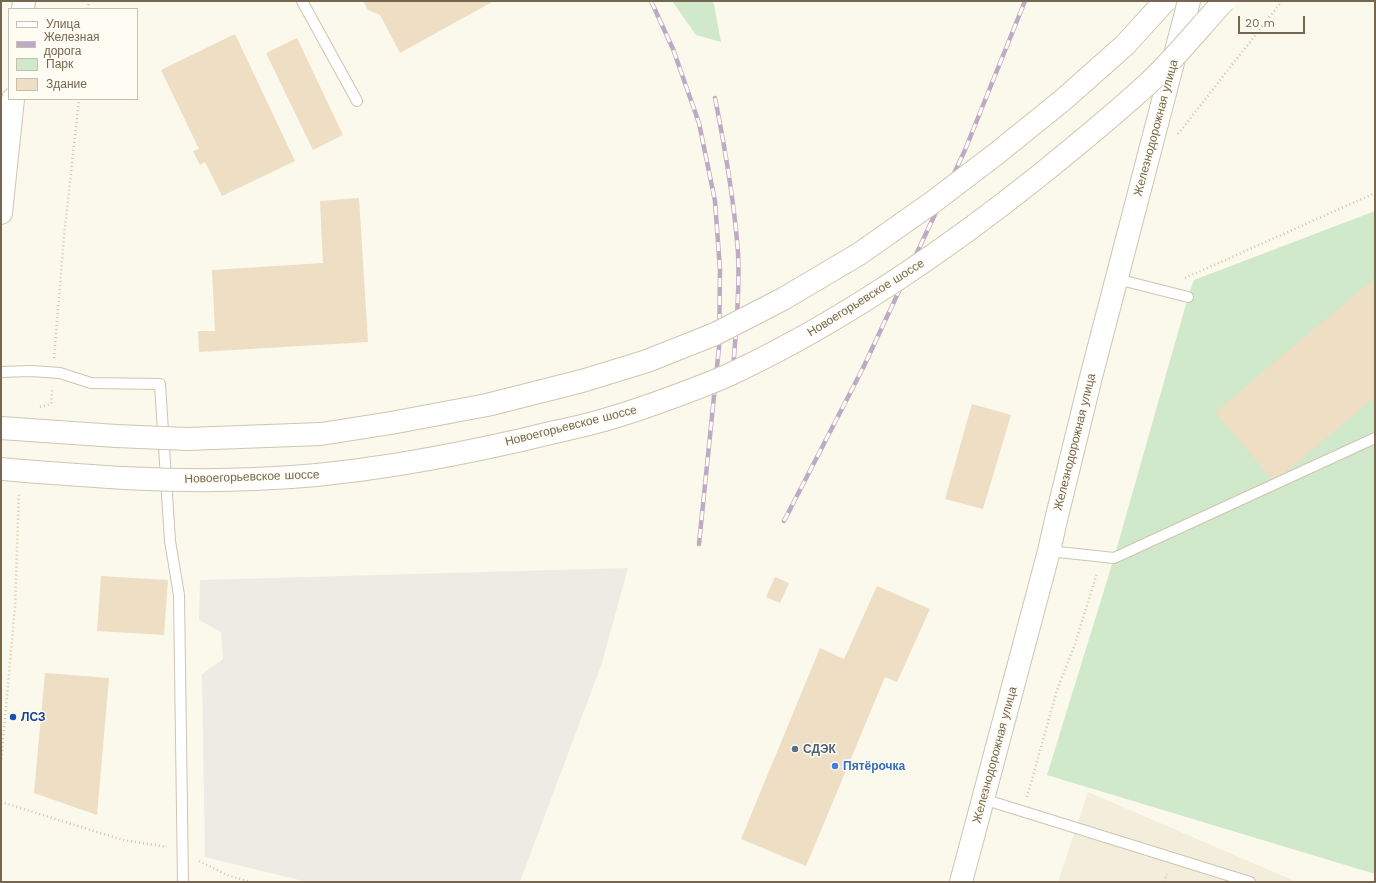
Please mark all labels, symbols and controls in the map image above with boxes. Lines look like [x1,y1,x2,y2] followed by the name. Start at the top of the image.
[8,8,138,100] legend
[1240,8,1307,34] scale bar
[1245,16,1275,30] text: 20 m
[46,17,80,31] text: Улица
[44,30,100,58] text: Железная дорога
[46,57,73,71] text: Парк
[1131,58,1181,198] street label: Железнодорожная улица
[46,77,87,91] text: Здание
[805,256,927,340] street label: Новоегорьевское шоссе
[1051,372,1099,512] street label: Железнодорожная улица
[504,403,638,449] street label: Новоегорьевское шоссе
[184,467,320,487] street label: Новоегорьевское шоссе
[970,685,1020,825] street label: Железнодорожная улица
[21,710,45,724] place label: ЛСЗ
[8,712,18,722] marker: ЛСЗ
[803,742,836,756] place label: СДЭК
[790,744,800,754] marker: СДЭК
[843,759,905,773] place label: Пятёрочка
[830,761,840,771] marker: Пятёрочка

